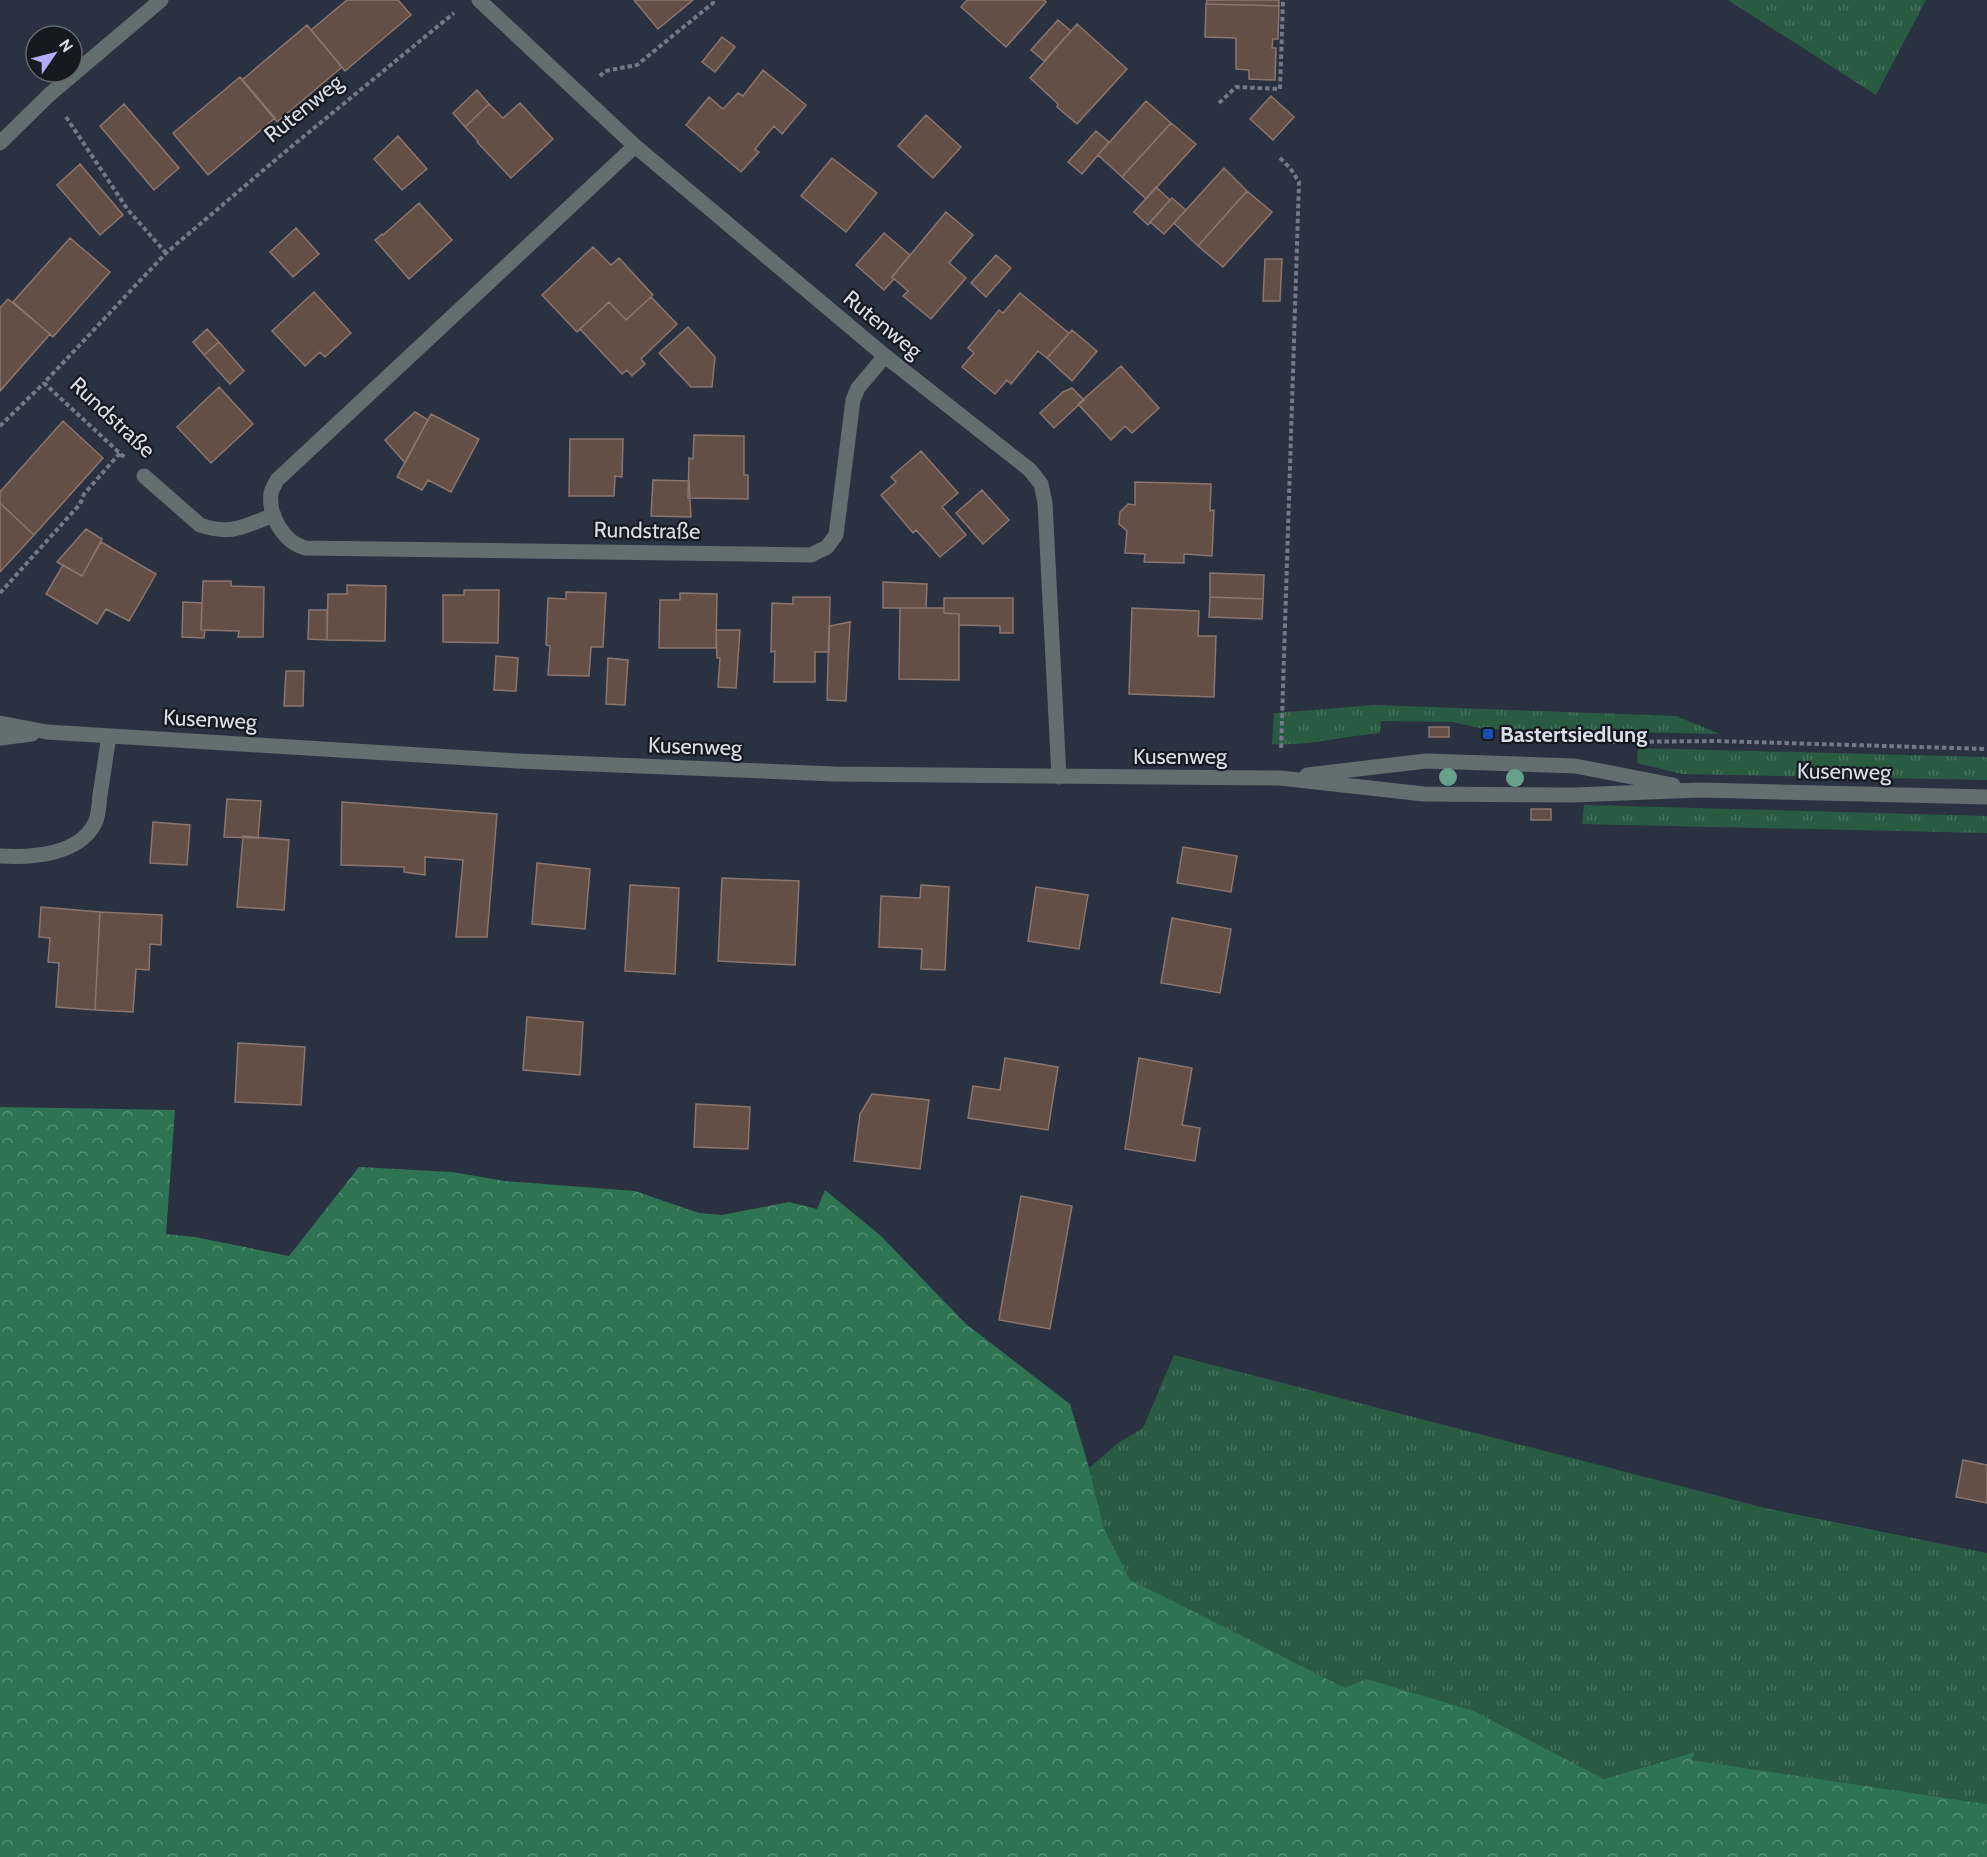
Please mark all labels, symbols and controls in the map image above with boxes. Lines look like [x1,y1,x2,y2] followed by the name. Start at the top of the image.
[24,24,84,84] north arrow
[55,36,77,56] text: N
[259,68,349,148] street label: Rutenweg
[838,285,928,365] street label: Rutenweg
[64,371,161,464] street label: Rundstraße
[593,516,701,545] street label: Rundstraße
[162,704,259,735] street label: Kusenweg
[1500,721,1647,748] place label: Bastertsiedlung
[1481,727,1495,741] marker: Bastertsiedlung
[648,731,743,762] street label: Kusenweg
[1133,743,1228,770] street label: Kusenweg
[1797,757,1892,786] street label: Kusenweg

